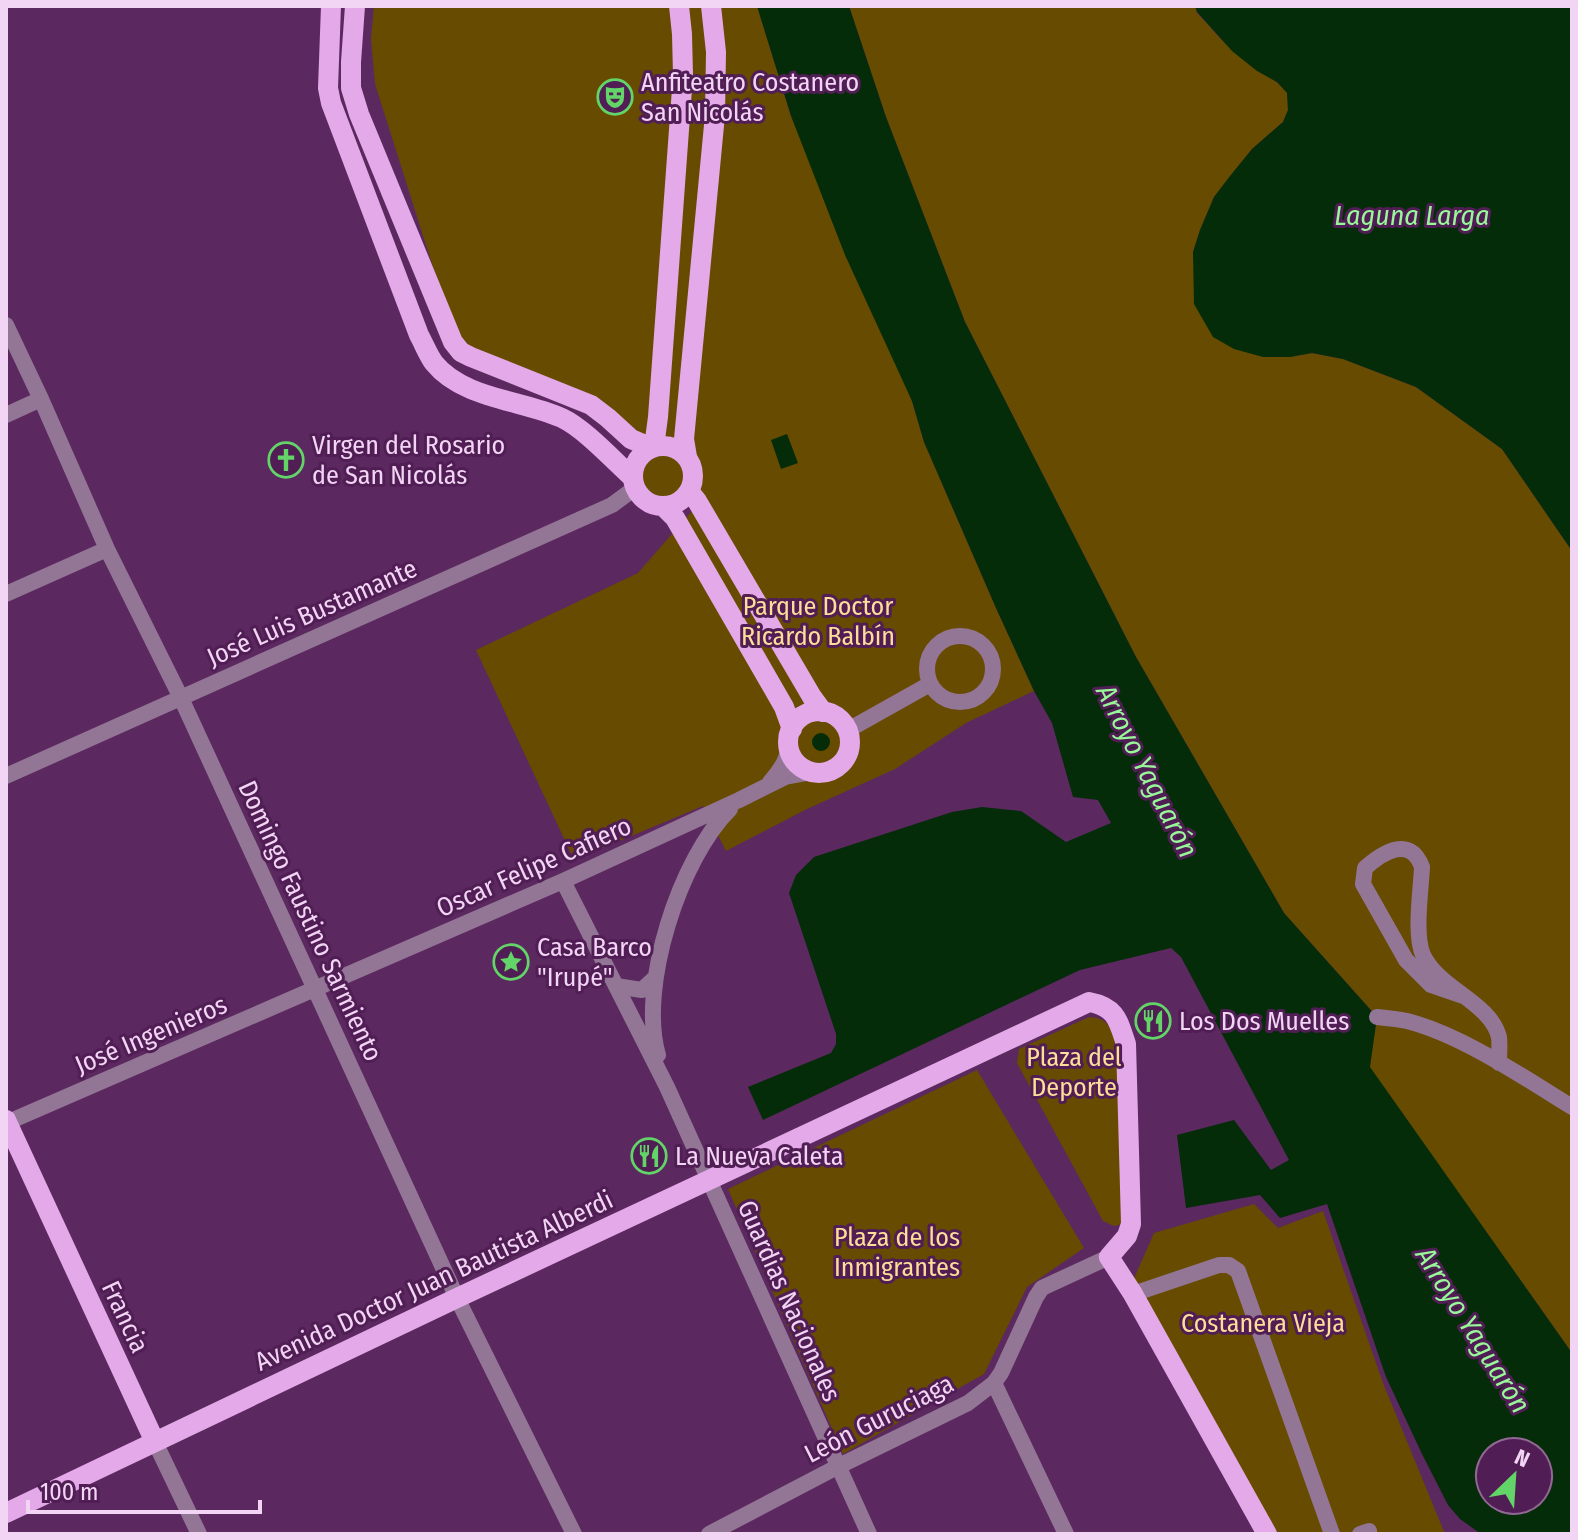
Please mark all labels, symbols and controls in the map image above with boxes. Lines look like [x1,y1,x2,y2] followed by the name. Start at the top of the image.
[641,67,859,128] place label: Anfiteatro Costanero San Nicolás
[596,78,634,116] theatre icon: Anfiteatro Costanero San Nicolás
[1334,199,1490,232] water label: Laguna Larga
[312,430,505,491] place label: Virgen del Rosario de San Nicolás
[267,441,305,479] church icon: Virgen del Rosario de San Nicolás
[202,553,422,673] street label: José Luis Bustamante
[741,591,895,652] park label: Parque Doctor Ricardo Balbín
[1089,678,1205,863] water label: Arroyo Yaguarón
[231,776,389,1066] street label: Domingo Faustino Sarmiento
[432,810,636,924] street label: Oscar Felipe Cafiero
[537,932,652,993] place label: Casa Barco "Irupé"
[492,943,530,981] place icon: Casa Barco "Irupé"
[70,989,232,1081] street label: José Ingenieros
[1134,1002,1172,1040] restaurant icon: Los Dos Muelles
[1179,1006,1349,1037] place label: Los Dos Muelles
[1026,1042,1122,1103] park label: Plaza del Deporte
[630,1137,668,1175] restaurant icon: La Nueva Caleta
[675,1141,843,1172] place label: La Nueva Caleta
[250,1184,618,1378] street label: Avenida Doctor Juan Bautista Alberdi
[731,1196,847,1406] street label: Guardias Nacionales
[834,1222,960,1283] park label: Plaza de los Inmigrantes
[1408,1240,1537,1419] water label: Arroyo Yaguarón
[95,1276,155,1358] street label: Francia
[1181,1308,1345,1339] park label: Costanera Vieja
[799,1368,959,1470] street label: León Guruciaga
[1474,1436,1554,1516] north arrow
[1511,1443,1534,1473] text: N
[28,1464,260,1514] scale bar
[40,1478,98,1506] text: 100 m

